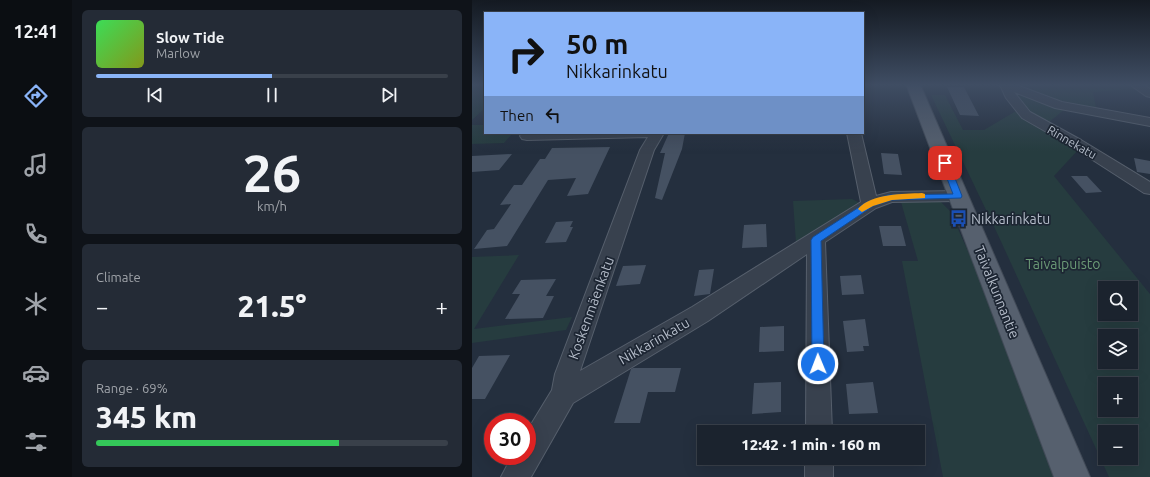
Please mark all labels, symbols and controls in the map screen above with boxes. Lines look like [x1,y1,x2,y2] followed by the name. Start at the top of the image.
[13,21,59,41] text: 12:41
[500,28,552,80] icon: right
[566,28,628,59] text: 50 m
[156,29,224,46] text: Slow Tide
[156,46,200,60] text: Marlow
[566,61,668,81] text: Nikkarinkatu
[22,82,50,110] icon: directions
[144,84,166,106] icon: previous
[261,84,283,106] icon: pause
[378,84,400,106] icon: next
[542,104,564,126] icon: left
[500,107,534,124] text: Then
[1045,123,1099,161] street label: Rinnekatu
[243,144,301,202] text: 26
[928,146,962,180] pin
[22,151,50,179] icon: music
[934,152,956,174] icon: arrive
[257,199,287,213] text: km/h
[948,209,968,229] bus stop icon: Nikkarinkatu
[971,211,1050,227] place label: Nikkarinkatu
[22,220,50,248] icon: phone
[971,243,1023,341] street label: Taivalkunnantie
[565,255,617,361] street label: Koskenmäenkatu
[1026,256,1100,272] park label: Taivalpuisto
[96,270,141,284] text: Climate
[1098,281,1138,465] map controls
[1098,281,1138,321] button: search
[237,289,307,323] text: 21.5°
[22,290,50,318] icon: climate
[96,294,108,319] text: −
[436,294,448,319] text: +
[616,314,692,368] street label: Nikkarinkatu
[1098,329,1138,369] button: layers
[797,343,839,385] position arrow
[22,359,50,387] icon: car
[1098,377,1138,417] button: +
[96,381,168,395] text: Range · 69%
[96,400,197,434] text: 345 km
[484,413,536,465] speed limit sign: 30
[1098,425,1138,465] button: −
[22,428,50,456] icon: filters
[741,436,881,453] text: 12:42 · 1 min · 160 m

